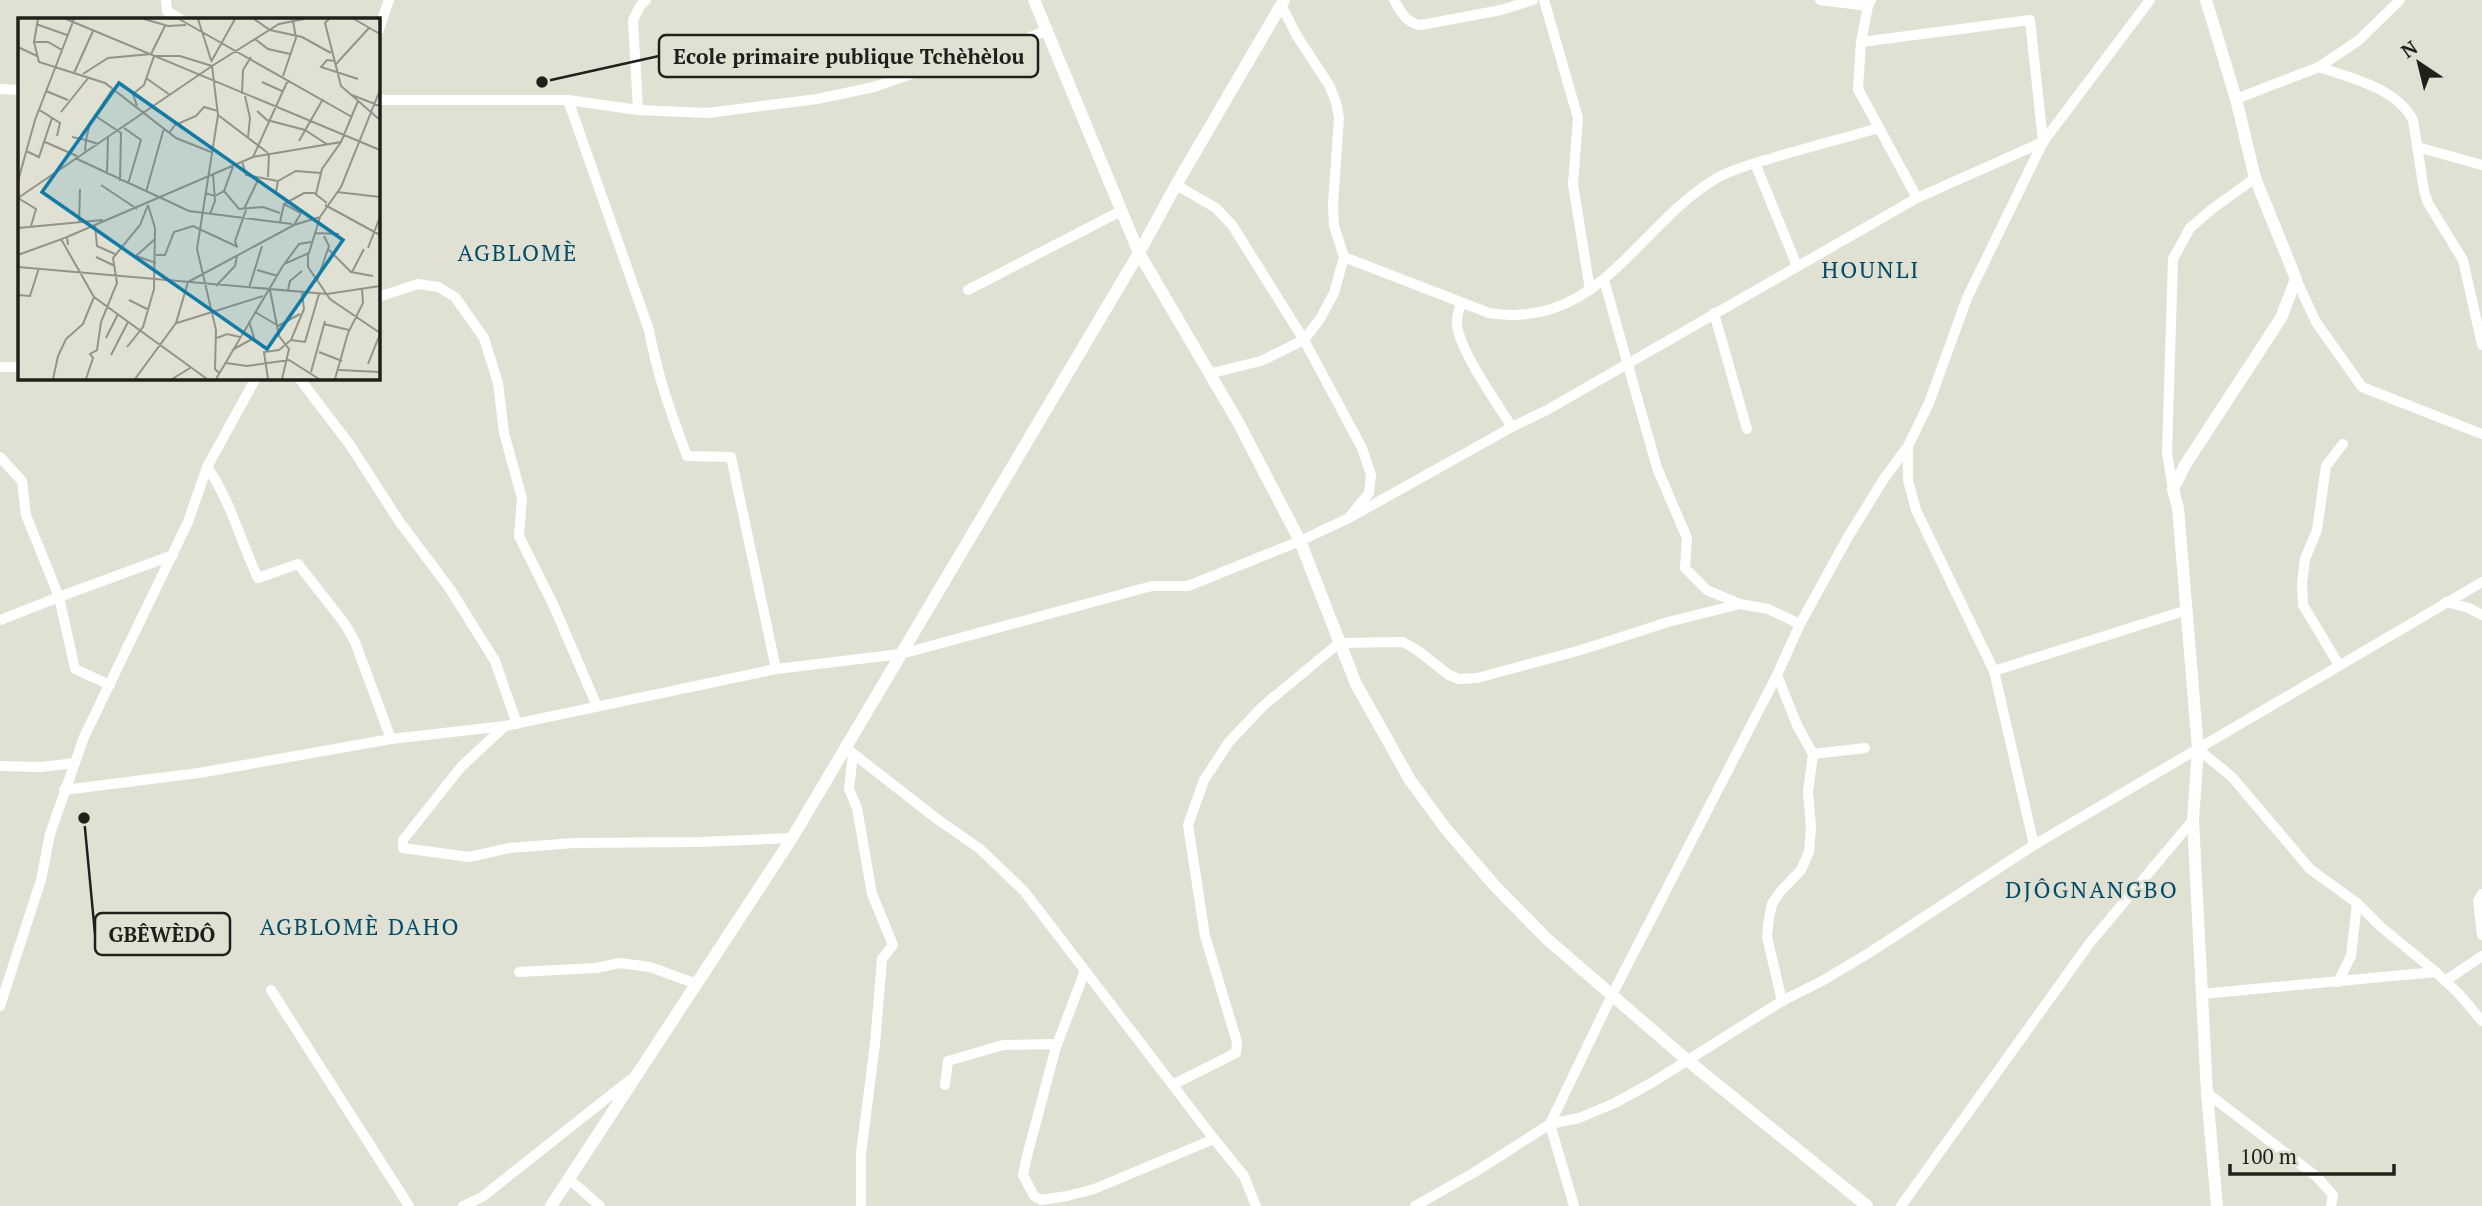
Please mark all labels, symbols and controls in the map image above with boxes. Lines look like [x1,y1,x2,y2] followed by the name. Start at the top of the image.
[18,18,380,380] inset map
[2384,28,2454,98] north arrow
[2396,34,2423,63] text: N
[659,35,1038,77] callout: Ecole primaire publique Tchèhèlou
[673,42,1025,70] text: Ecole primaire publique Tchèhèlou
[458,237,578,268] district label: AGBLOMÈ
[1822,254,1920,285] district label: HOUNLI
[2005,874,2179,905] district label: DJÔGNANGBO
[260,911,460,942] district label: AGBLOMÈ DAHO
[95,913,230,955] callout: GBÊWÈDÔ
[109,920,215,948] text: GBÊWÈDÔ
[2230,1132,2394,1176] scale bar
[2240,1142,2297,1170] text: 100 m

